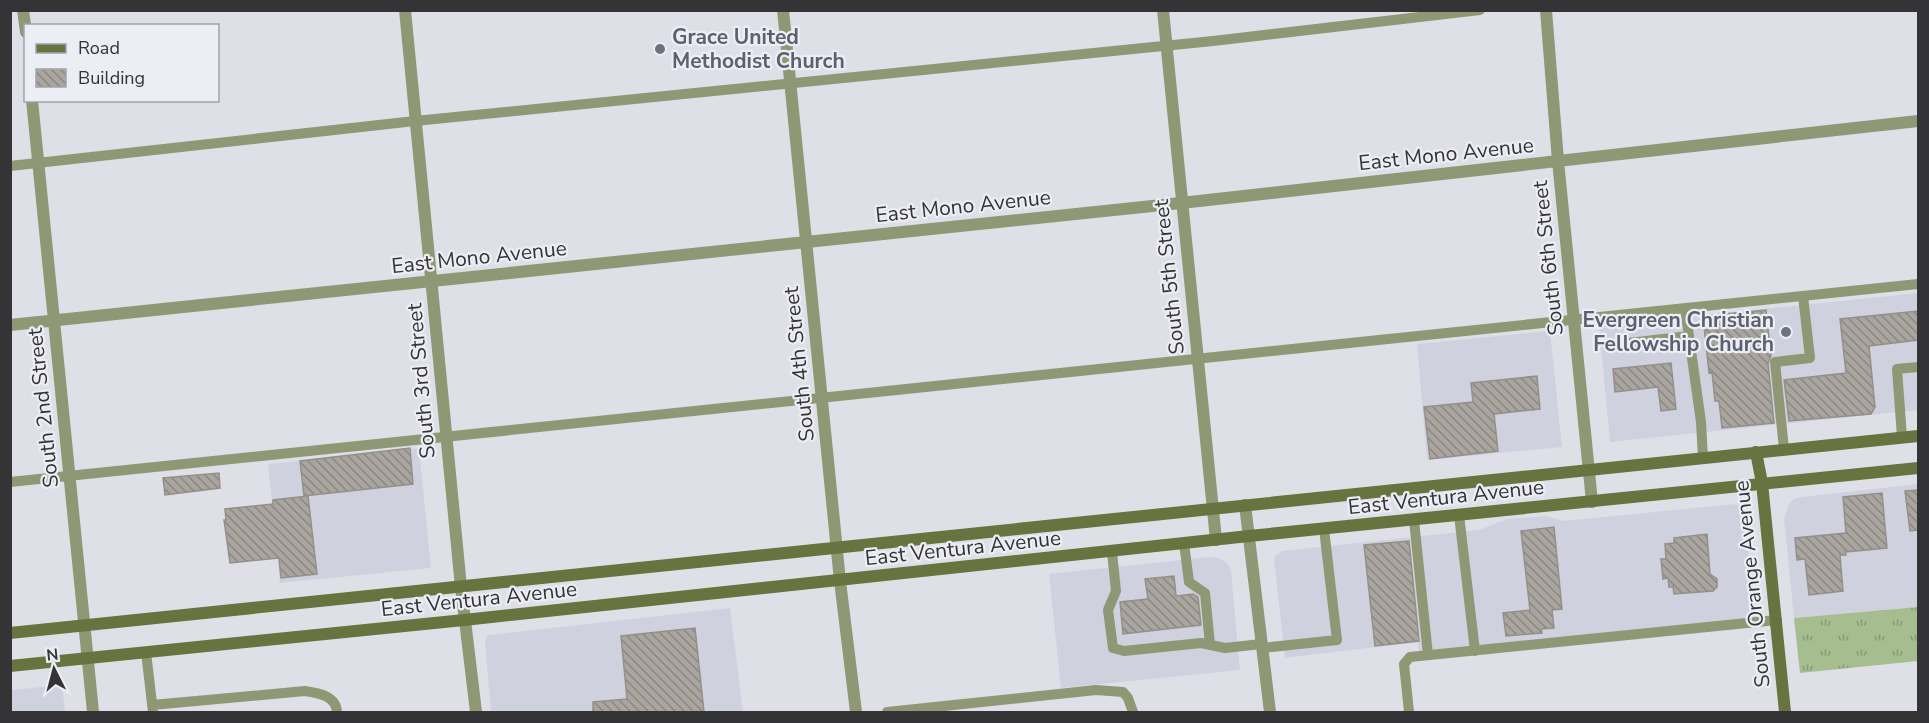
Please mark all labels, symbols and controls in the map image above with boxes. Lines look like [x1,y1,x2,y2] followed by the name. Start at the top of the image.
[672,23,845,75] place label: Grace United Methodist Church
[24,24,219,102] legend
[78,36,120,60] text: Road
[653,42,667,56] marker: Grace United Methodist Church
[78,66,145,90] text: Building
[1357,131,1535,177] street label: East Mono Avenue
[1526,179,1570,337] street label: South 6th Street
[874,183,1052,229] street label: East Mono Avenue
[1147,198,1191,356] street label: South 5th Street
[390,234,568,280] street label: East Mono Avenue
[777,285,821,443] street label: South 4th Street
[400,301,442,460] street label: South 3rd Street
[1582,306,1774,358] place label: Evergreen Christian Fellowship Church
[1779,325,1793,339] marker: Evergreen Christian Fellowship Church
[21,326,65,489] street label: South 2nd Street
[1347,473,1545,521] street label: East Ventura Avenue
[1727,479,1777,689] street label: South Orange Avenue
[864,524,1062,572] street label: East Ventura Avenue
[380,575,578,623] street label: East Ventura Avenue
[24,639,84,699] north arrow
[45,644,60,667] text: N

